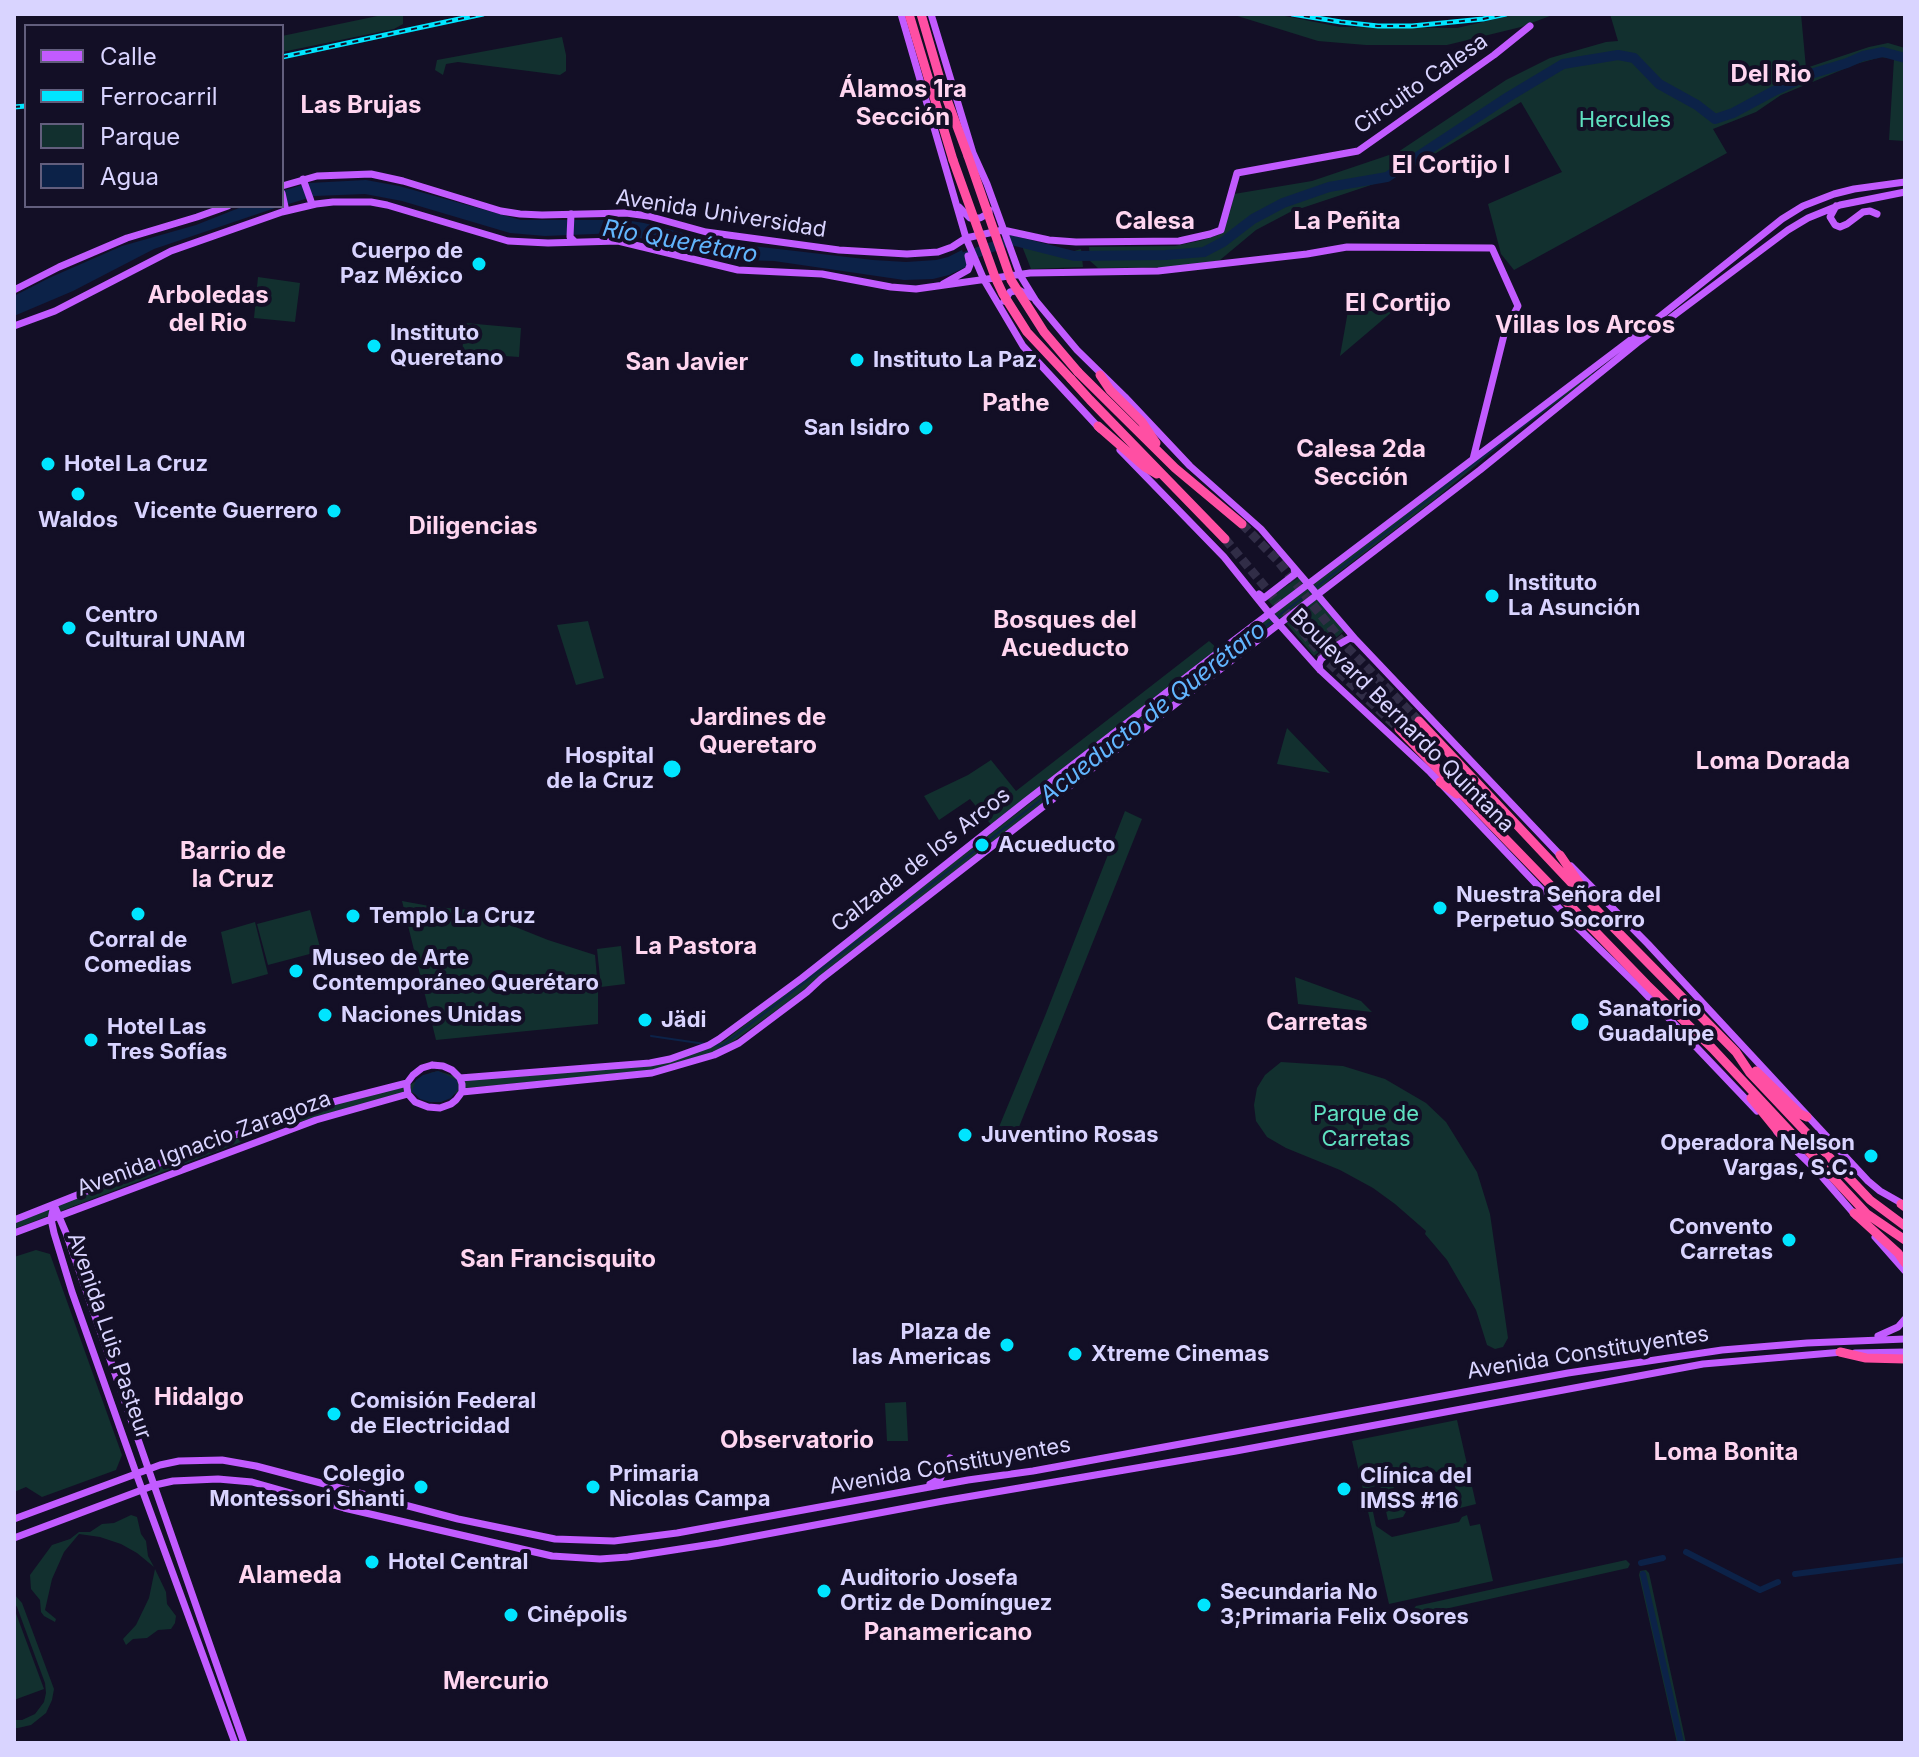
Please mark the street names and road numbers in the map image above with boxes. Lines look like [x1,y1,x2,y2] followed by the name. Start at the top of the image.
[1349,28,1493,140] street label: Circuito Calesa
[614,184,828,244] street label: Avenida Universidad
[1285,604,1519,838] street label: Boulevard Bernardo Quintana
[826,782,1016,938] street label: Calzada de los Arcos
[73,1086,335,1202] street label: Avenida Ignacio Zaragoza
[61,1229,157,1443] street label: Avenida Luis Pasteur
[1465,1321,1711,1385] street label: Avenida Constituyentes
[827,1432,1073,1500] street label: Avenida Constituyentes

